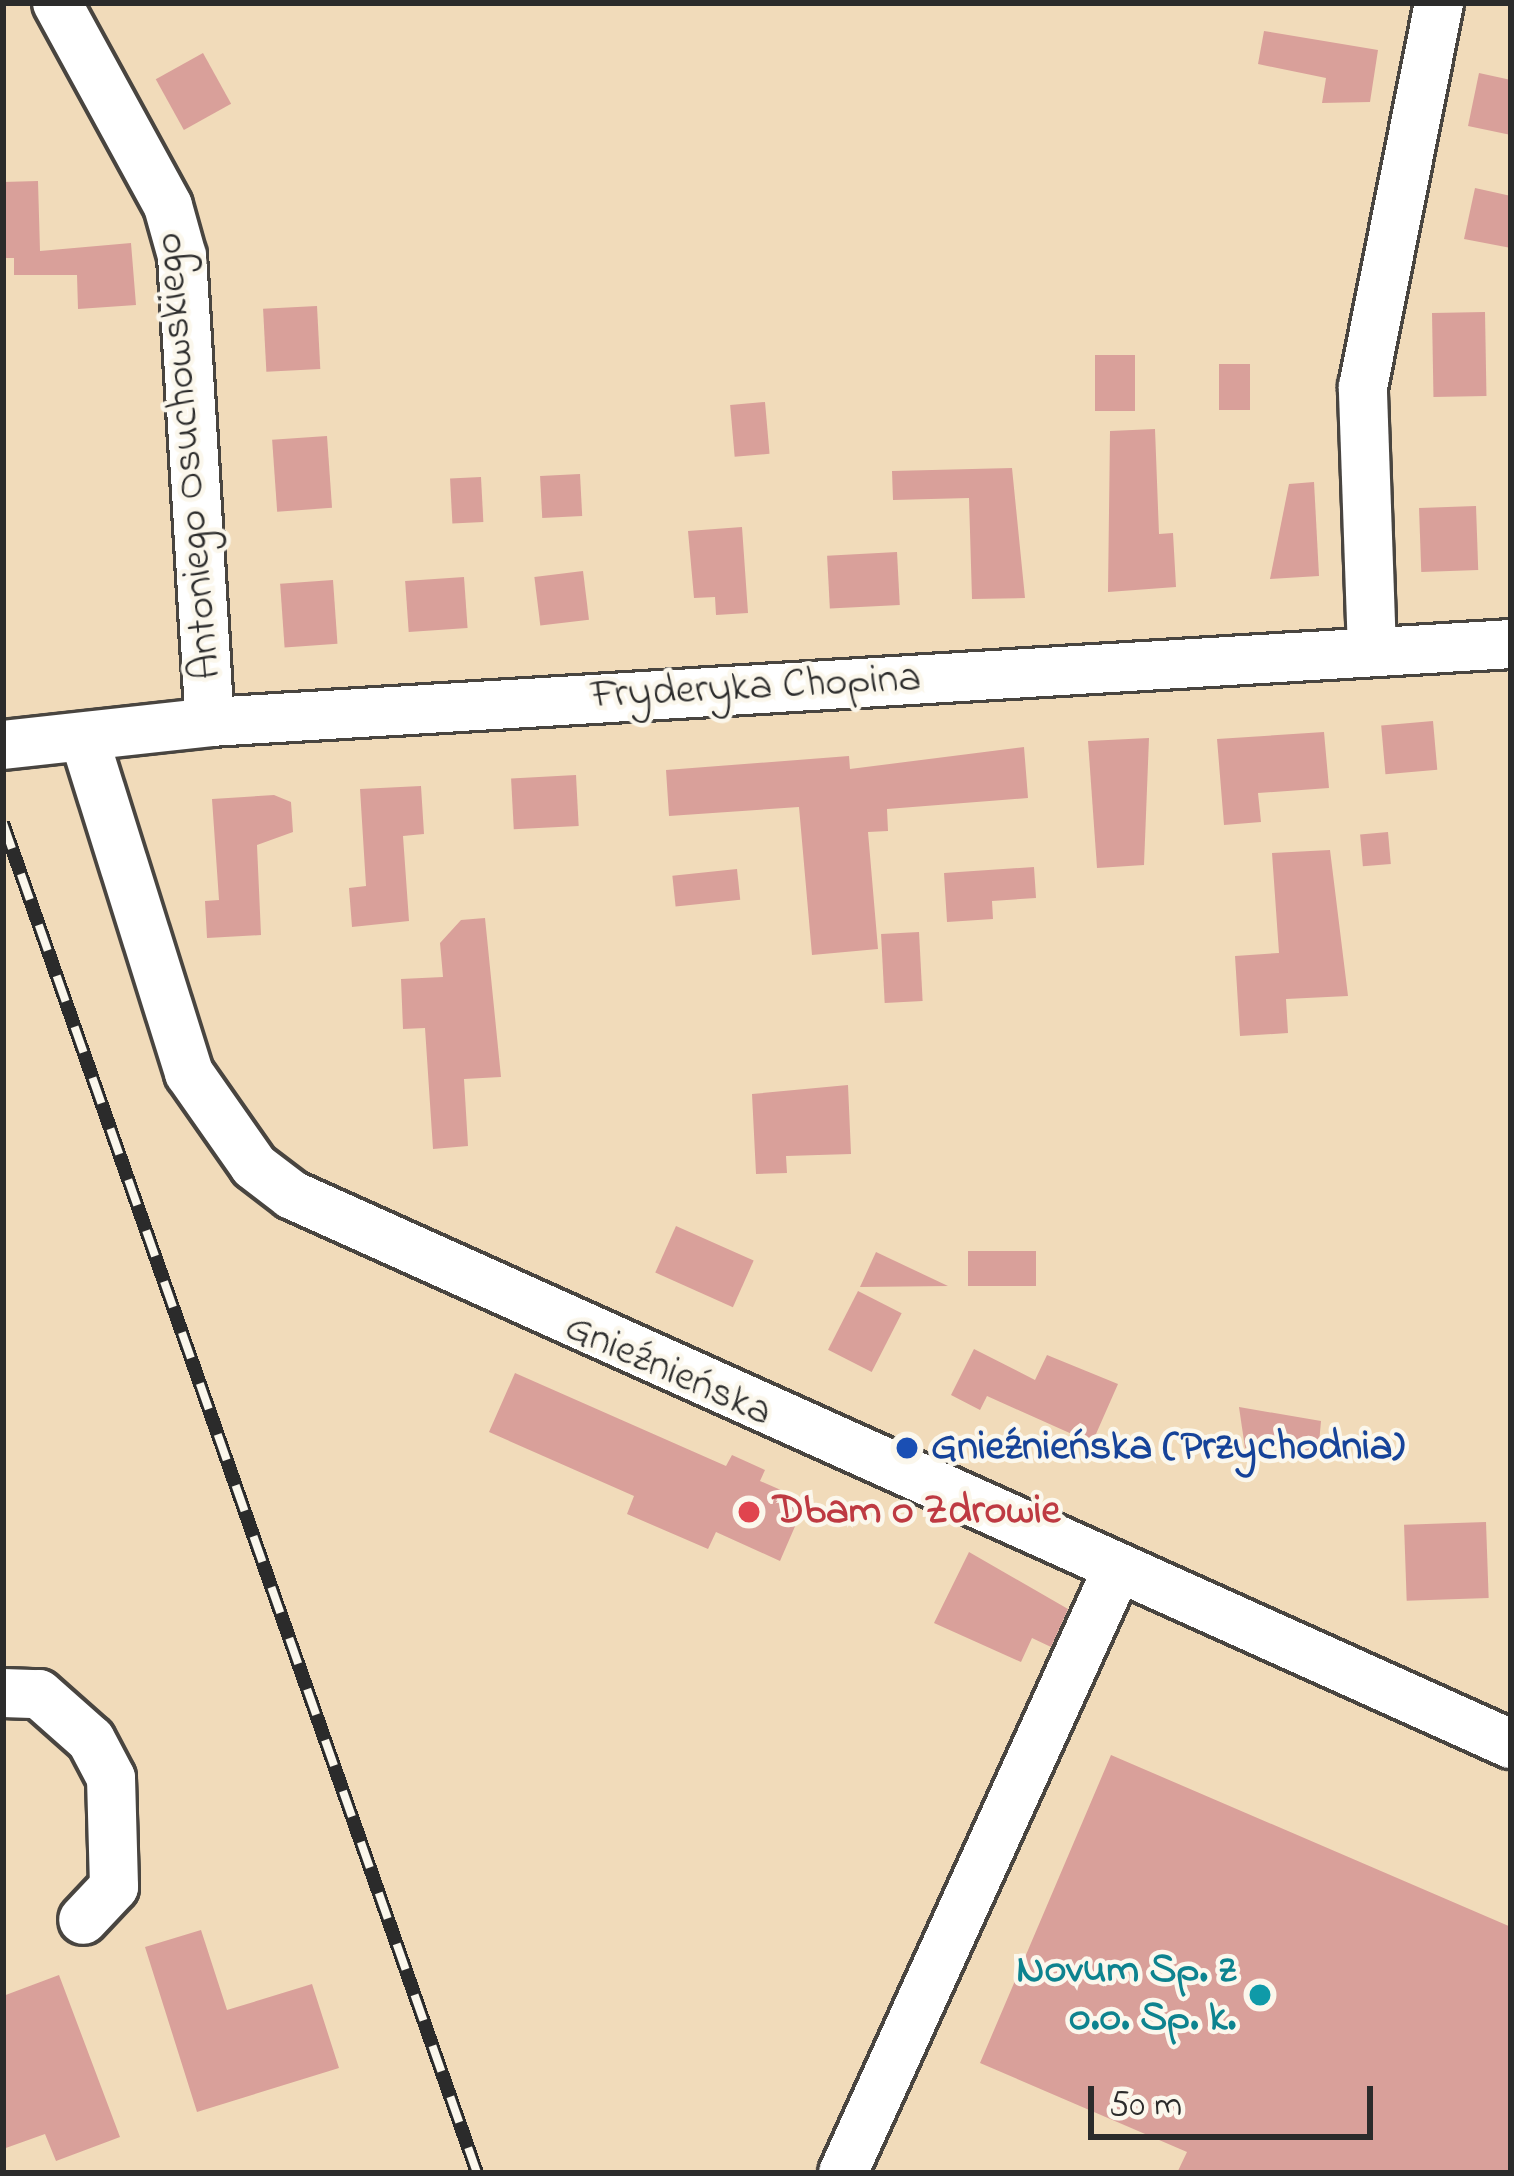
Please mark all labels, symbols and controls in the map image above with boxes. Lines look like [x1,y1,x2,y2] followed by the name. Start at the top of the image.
[144,230,234,682] street label: Antoniego Osuchowskiego
[590,654,922,722] street label: Fryderyka Chopina
[557,1303,779,1439] street label: Gnieźnieńska
[931,1423,1405,1473] place label: Gnieźnieńska (Przychodnia)
[894,1435,920,1461] marker: Gnieźnieńska (Przychodnia)
[773,1487,1060,1537] place label: Dbam o Zdrowie
[736,1499,762,1525] marker: Dbam o Zdrowie
[1016,1946,1236,2044] place label: Novum Sp. z o.o. Sp. k.
[1247,1982,1273,2008] marker: Novum Sp. z o.o. Sp. k.
[1094,2062,1379,2136] scale bar
[1109,2080,1182,2133] text: 50 m

